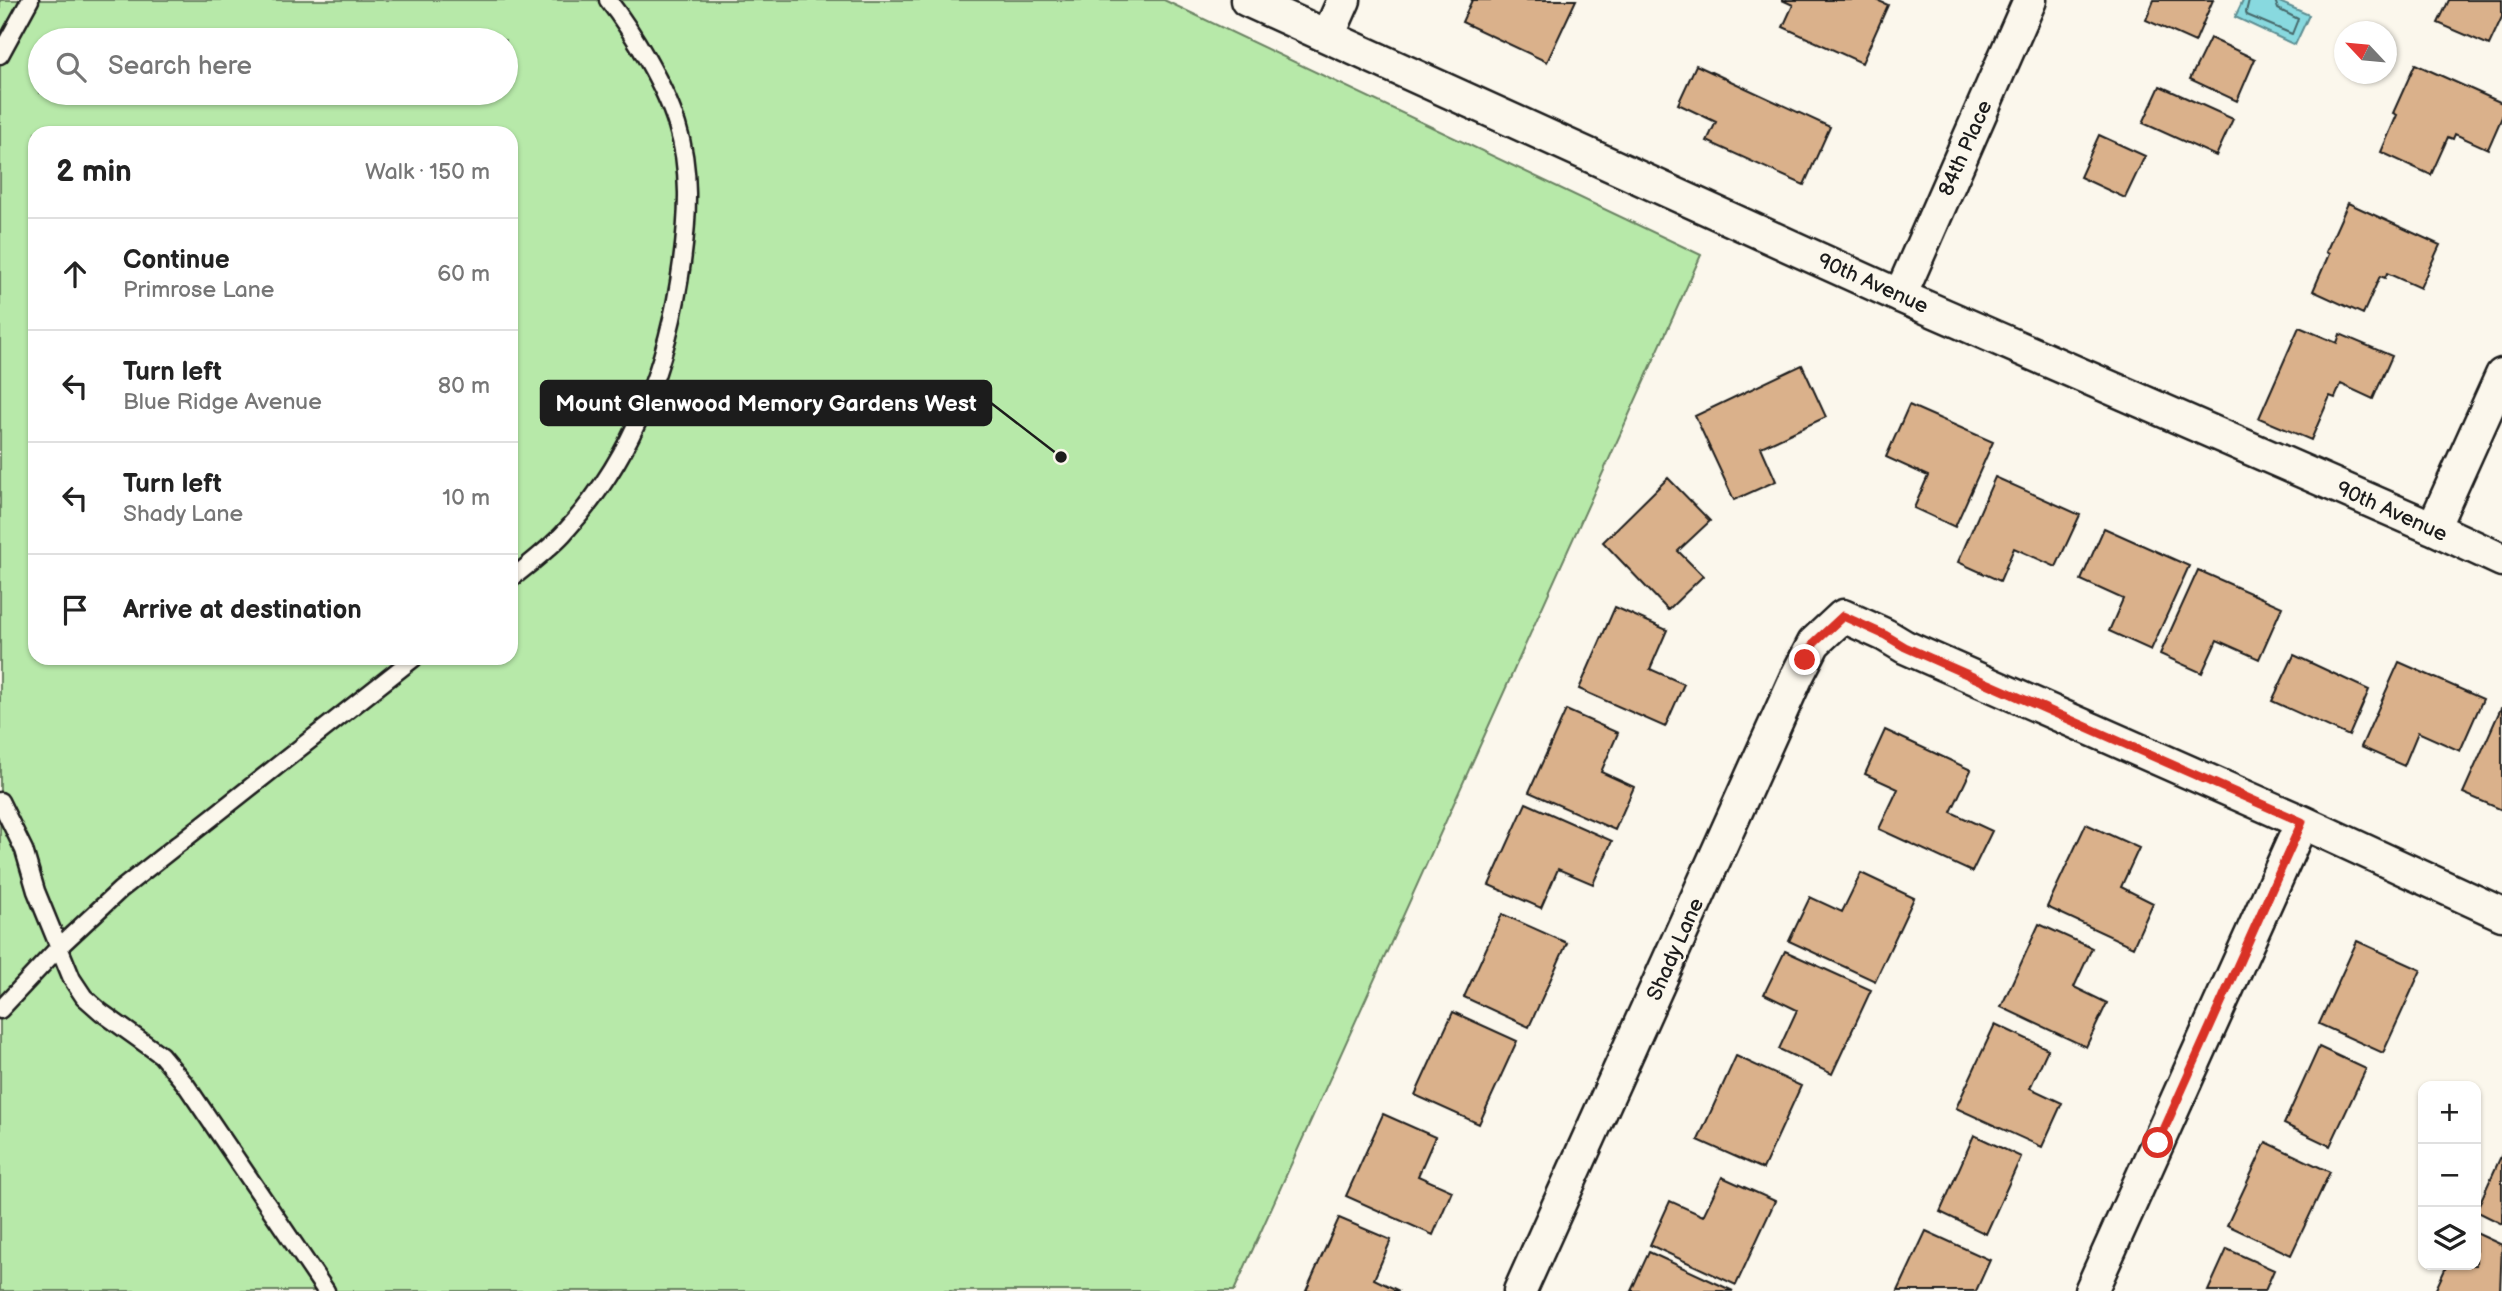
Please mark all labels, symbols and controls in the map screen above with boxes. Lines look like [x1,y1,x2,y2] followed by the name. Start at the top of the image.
[2334,21,2397,84] north arrow
[28,28,518,105] search box
[52,48,90,86] icon: search
[108,51,252,82] text: Search here
[1933,97,1998,200] street label: 84th Place
[56,154,132,190] text: 2 min
[365,158,490,186] text: Walk · 150 m
[123,245,230,276] text: Continue
[1813,248,1932,319] street label: 90th Avenue
[56,255,94,293] icon: ahead
[437,260,490,288] text: 60 m
[123,276,274,304] text: Primrose Lane
[123,357,222,388] text: Turn left
[56,367,94,405] icon: left
[438,372,490,400] text: 80 m
[541,381,991,425] callout: Mount Glenwood Memory Gardens West
[123,388,322,416] text: Blue Ridge Avenue
[555,390,977,418] text: Mount Glenwood Memory Gardens West
[123,469,222,500] text: Turn left
[2332,476,2451,547] street label: 90th Avenue
[56,479,94,517] icon: left
[442,484,490,512] text: 10 m
[123,500,243,528] text: Shady Lane
[56,591,94,629] icon: arrive
[123,595,362,626] text: Arrive at destination
[1789,644,1820,675] route end
[1642,894,1709,1004] street label: Shady Lane
[2418,1081,2481,1270] map controls
[2418,1081,2481,1144] button: +
[2142,1127,2173,1158] route start
[2418,1144,2481,1207] button: −
[2418,1207,2481,1270] button: layers

